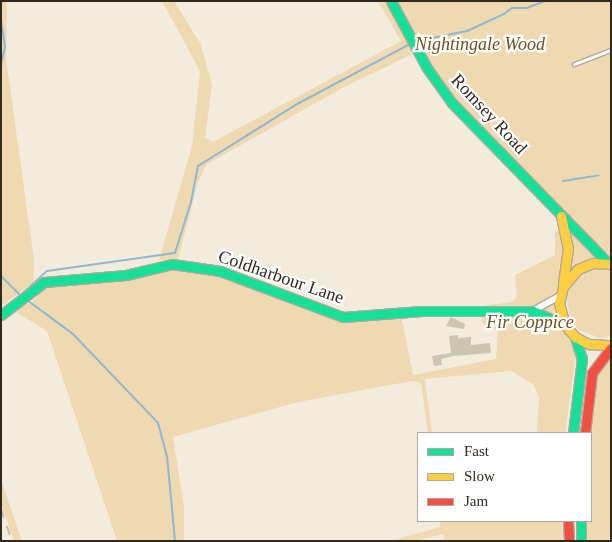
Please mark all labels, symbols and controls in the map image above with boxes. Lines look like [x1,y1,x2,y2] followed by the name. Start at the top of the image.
[415,33,545,55] park label: Nightingale Wood
[446,70,532,158] street label: Romsey Road
[215,245,347,309] street label: Coldharbour Lane
[486,311,574,333] park label: Fir Coppice
[417,432,592,522] legend
[464,443,489,459] text: Fast
[464,468,495,484] text: Slow
[464,493,488,509] text: Jam

